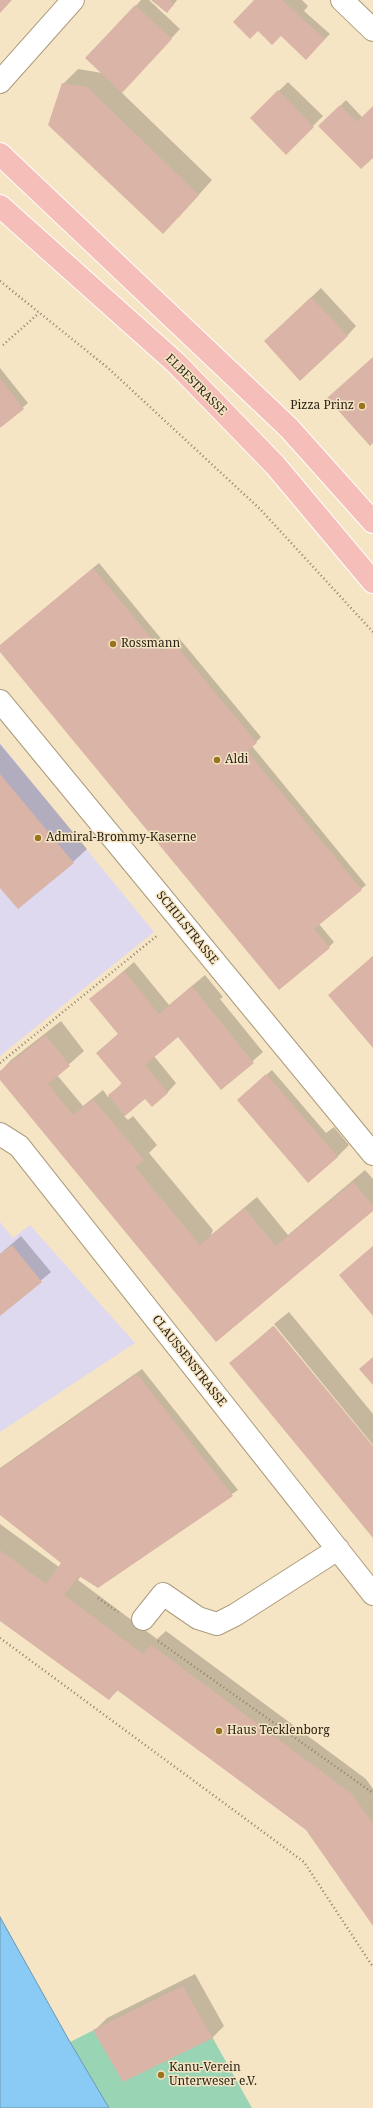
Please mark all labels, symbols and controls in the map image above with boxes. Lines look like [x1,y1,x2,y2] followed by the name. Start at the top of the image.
[162,351,230,419] street label: ELBESTRASSE
[290,399,354,413] place label: Pizza Prinz
[357,401,367,411] marker: Pizza Prinz
[121,637,180,651] place label: Rossmann
[108,639,118,649] marker: Rossmann
[225,753,248,767] place label: Aldi
[212,755,222,765] marker: Aldi
[46,831,197,845] place label: Admiral-Brommy-Kaserne
[33,833,43,843] marker: Admiral-Brommy-Kaserne
[153,888,221,968] street label: SCHULSTRASSE
[149,1312,229,1410] street label: CLAUSSENSTRASSE
[227,1724,330,1738] place label: Haus Tecklenborg
[214,1726,224,1736] marker: Haus Tecklenborg
[169,2061,257,2089] place label: Kanu-Verein Unterweser e.V.
[156,2070,166,2080] marker: Kanu-Verein Unterweser e.V.

